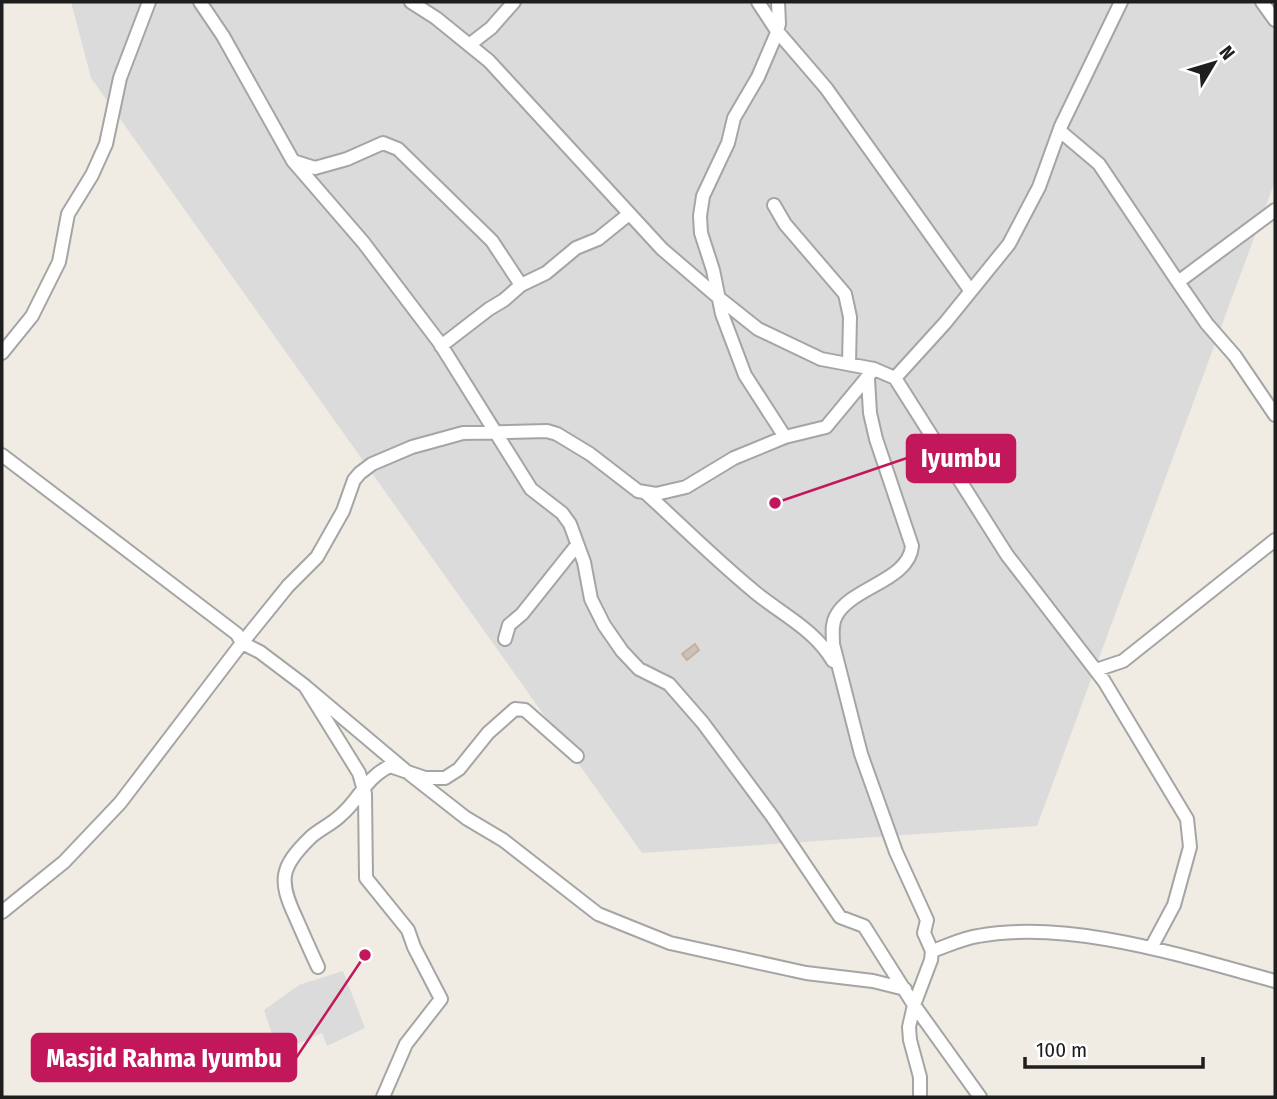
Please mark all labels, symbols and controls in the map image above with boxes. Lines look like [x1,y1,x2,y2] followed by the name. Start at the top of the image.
[1179,28,1249,98] north arrow
[1214,41,1240,64] text: N
[907,435,1015,482] callout: Iyumbu
[921,443,1001,474] text: Iyumbu
[1025,1026,1204,1070] scale bar
[32,1034,296,1081] callout: Masjid Rahma Iyumbu
[1036,1037,1087,1063] text: 100 m
[46,1043,282,1074] text: Masjid Rahma Iyumbu

